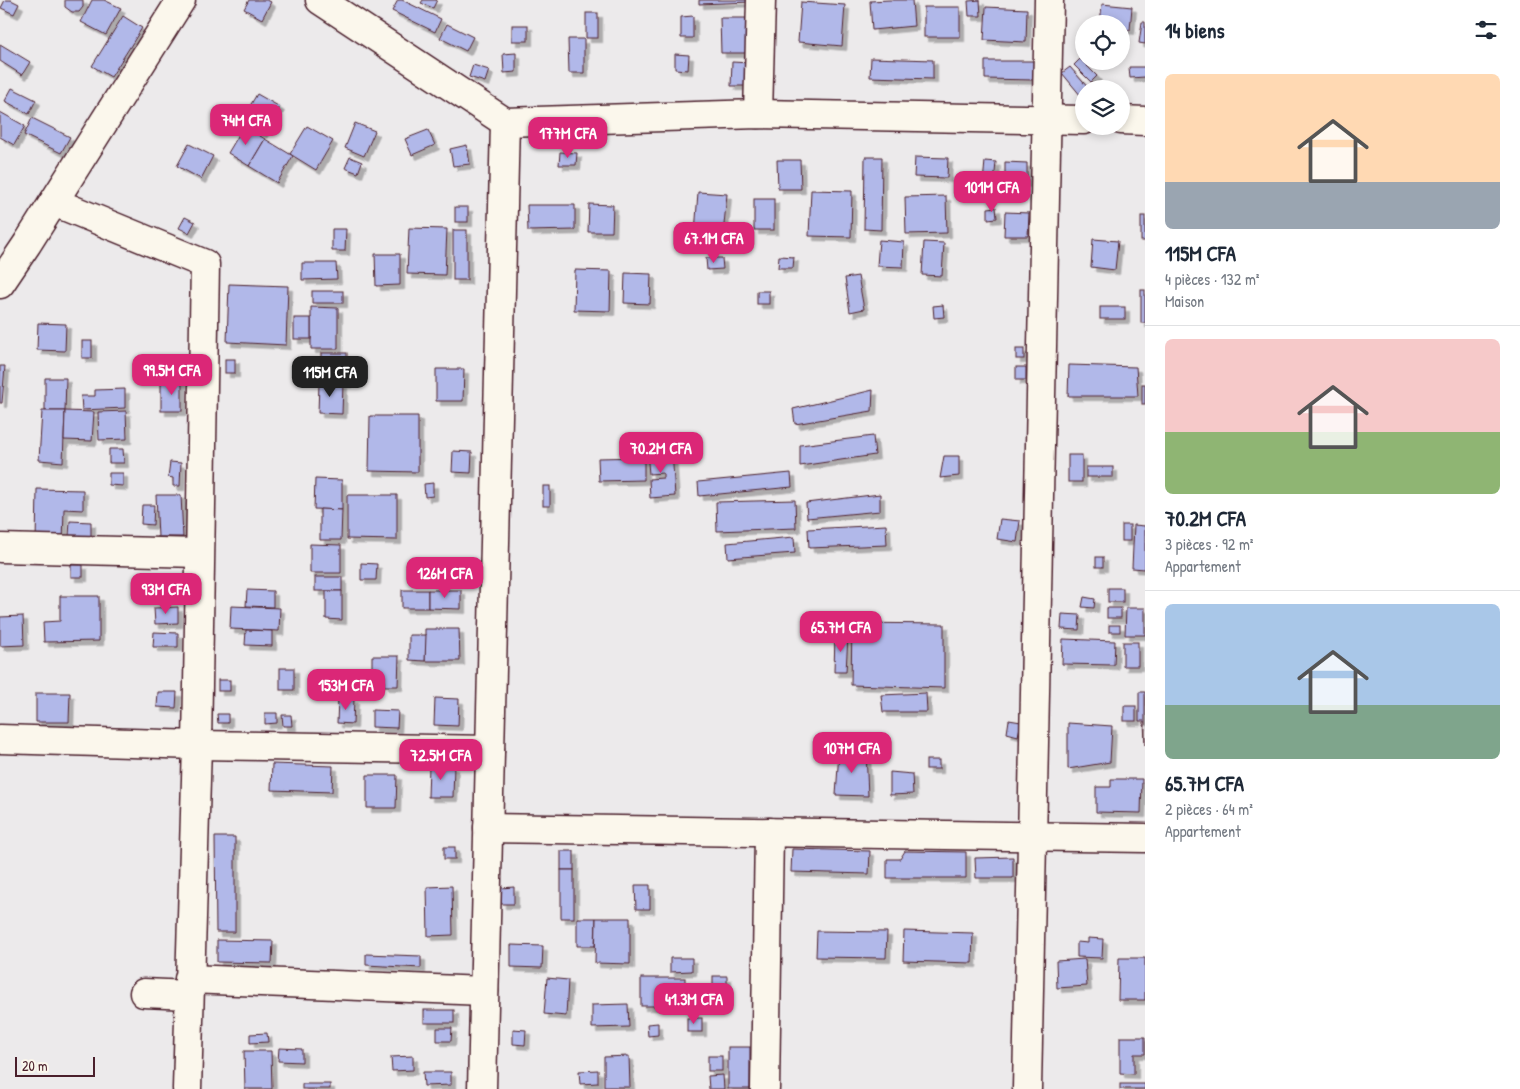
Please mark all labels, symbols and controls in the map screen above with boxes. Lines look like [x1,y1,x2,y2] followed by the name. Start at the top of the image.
[1075,15,1130,135] map controls
[1075,15,1130,70] button: locate
[1165,16,1225,45] text: 14 biens
[1472,16,1500,44] icon: filters
[1075,80,1130,135] button: layers
[200,104,292,146] pin: 74M CFA
[1288,106,1378,196] icon: home
[221,109,271,131] text: 74M CFA
[516,116,620,159] pin: 177M CFA
[539,122,597,144] text: 177M CFA
[940,170,1044,213] pin: 101M CFA
[965,176,1019,198] text: 101M CFA
[657,222,771,264] pin: 67.1M CFA
[684,227,744,249] text: 67.1M CFA
[1165,239,1236,268] text: 115M CFA
[1165,268,1259,290] text: 4 pièces · 132 m²
[1165,290,1204,312] text: Maison
[115,354,229,396] pin: 99.5M CFA
[278,356,382,398] pin: 115M CFA
[143,359,201,381] text: 99.5M CFA
[303,361,357,383] text: 115M CFA
[1288,372,1378,462] icon: home
[604,432,718,474] pin: 70.2M CFA
[630,437,692,459] text: 70.2M CFA
[1165,504,1246,533] text: 70.2M CFA
[1165,533,1254,555] text: 3 pièces · 92 m²
[1165,555,1241,577] text: Appartement
[393,556,497,599] pin: 126M CFA
[417,562,473,584] text: 126M CFA
[120,572,212,615] pin: 93M CFA
[142,578,190,600] text: 93M CFA
[784,610,898,653] pin: 65.7M CFA
[811,616,871,638] text: 65.7M CFA
[1288,637,1378,727] icon: home
[294,668,398,711] pin: 153M CFA
[318,674,374,696] text: 153M CFA
[800,732,904,774] pin: 107M CFA
[824,737,880,759] text: 107M CFA
[384,738,498,781] pin: 72.5M CFA
[410,744,472,766] text: 72.5M CFA
[1165,769,1244,798] text: 65.7M CFA
[1165,798,1253,820] text: 2 pièces · 64 m²
[1165,820,1241,842] text: Appartement
[637,982,751,1025] pin: 41.3M CFA
[665,988,723,1010] text: 41.3M CFA
[15,1054,95,1077] scale bar
[22,1056,48,1075] text: 20 m

